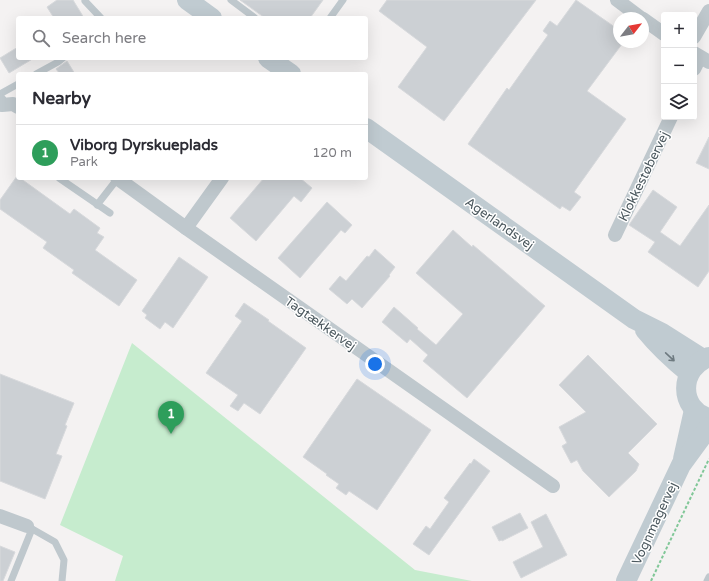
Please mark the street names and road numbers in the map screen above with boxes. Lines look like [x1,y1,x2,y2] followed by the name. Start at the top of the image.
[615,129,673,224] street label: Klokkestøbervej
[462,194,537,253] street label: Agerlandsvej
[282,293,359,354] street label: Tagtækkervej
[629,479,681,567] street label: Vognmagervej

